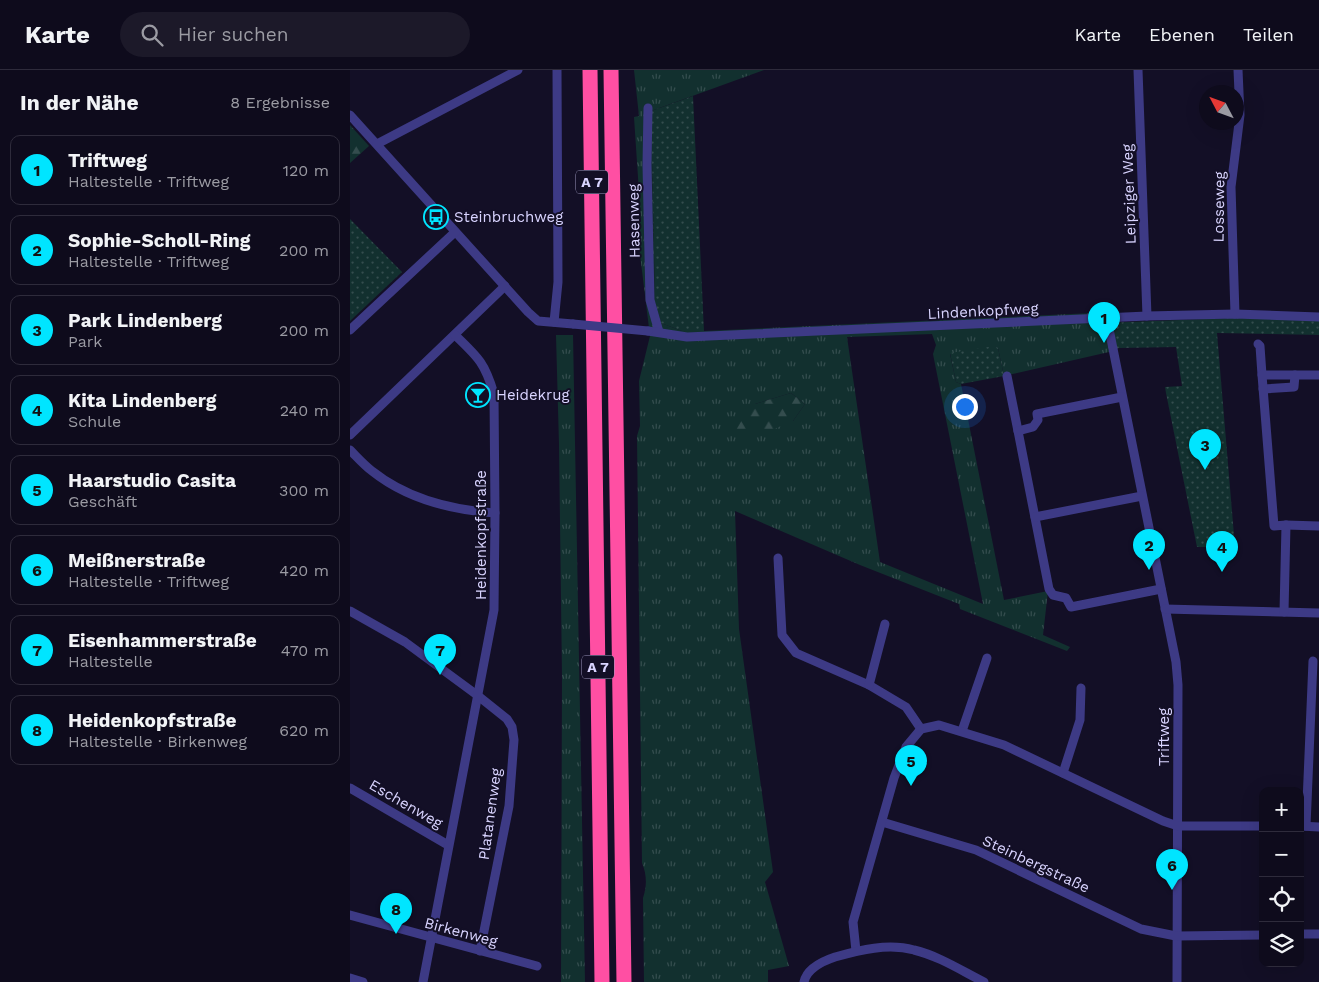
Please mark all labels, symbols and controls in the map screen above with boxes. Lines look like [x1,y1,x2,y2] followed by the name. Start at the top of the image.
[120,12,470,57] search box
[25,21,90,49] text: Karte
[138,21,166,49] icon: search
[178,23,288,46] text: Hier suchen
[1075,24,1121,45] text: Karte
[1149,24,1215,45] text: Ebenen
[1243,24,1294,45] text: Teilen
[1199,85,1244,130] north arrow
[20,90,139,115] text: In der Nähe
[230,93,330,112] text: 8 Ergebnisse
[1118,144,1140,244] street label: Leipziger Weg
[68,149,147,172] text: Triftweg
[34,161,40,180] text: 1
[283,161,329,180] text: 120 m
[576,170,608,194] road number: A 7
[1209,171,1229,243] street label: Losseweg
[68,172,229,191] text: Haltestelle · Triftweg
[624,184,644,258] street label: Hasenweg
[423,204,449,230] bus stop icon: Steinbruchweg
[454,208,563,226] place label: Steinbruchweg
[68,229,250,252] text: Sophie-Scholl-Ring
[32,241,42,260] text: 2
[279,241,329,260] text: 200 m
[68,252,229,271] text: Haltestelle · Triftweg
[927,299,1039,323] street label: Lindenkopfweg
[1088,302,1120,343] pin: 1
[68,309,222,332] text: Park Lindenberg
[32,321,42,340] text: 3
[279,321,329,340] text: 200 m
[68,332,102,351] text: Park
[465,382,491,408] bar icon: Heidekrug
[496,386,569,404] place label: Heidekrug
[68,389,216,412] text: Kita Lindenberg
[952,394,978,420] your location
[32,401,42,420] text: 4
[280,401,329,420] text: 240 m
[68,412,121,431] text: Schule
[1189,429,1221,470] pin: 3
[68,469,236,492] text: Haarstudio Casita
[472,470,490,600] street label: Heidenkopfstraße
[32,481,42,500] text: 5
[279,481,329,500] text: 300 m
[68,492,137,511] text: Geschäft
[1133,529,1165,570] pin: 2
[1206,531,1238,572] pin: 4
[68,549,206,572] text: Meißnerstraße
[32,561,42,580] text: 6
[279,561,329,580] text: 420 m
[68,572,229,591] text: Haltestelle · Triftweg
[68,629,257,652] text: Eisenhammerstraße
[424,634,456,675] pin: 7
[32,641,42,660] text: 7
[281,641,329,660] text: 470 m
[68,652,153,671] text: Haltestelle
[582,656,614,678] road number: A 7
[1155,708,1173,766] street label: Triftweg
[68,709,236,732] text: Heidenkopfstraße
[32,721,42,740] text: 8
[279,721,329,740] text: 620 m
[68,732,247,751] text: Haltestelle · Birkenweg
[895,745,927,786] pin: 5
[475,767,505,861] street label: Platanenweg
[366,776,446,832] street label: Eschenweg
[1259,787,1304,967] map controls
[1259,787,1304,832] button: +
[980,831,1092,897] street label: Steinbergstraße
[1259,832,1304,877] button: −
[1156,849,1188,890] pin: 6
[1259,877,1304,922] button: locate
[380,893,412,934] pin: 8
[422,914,500,950] street label: Birkenweg
[1259,922,1304,967] button: layers

